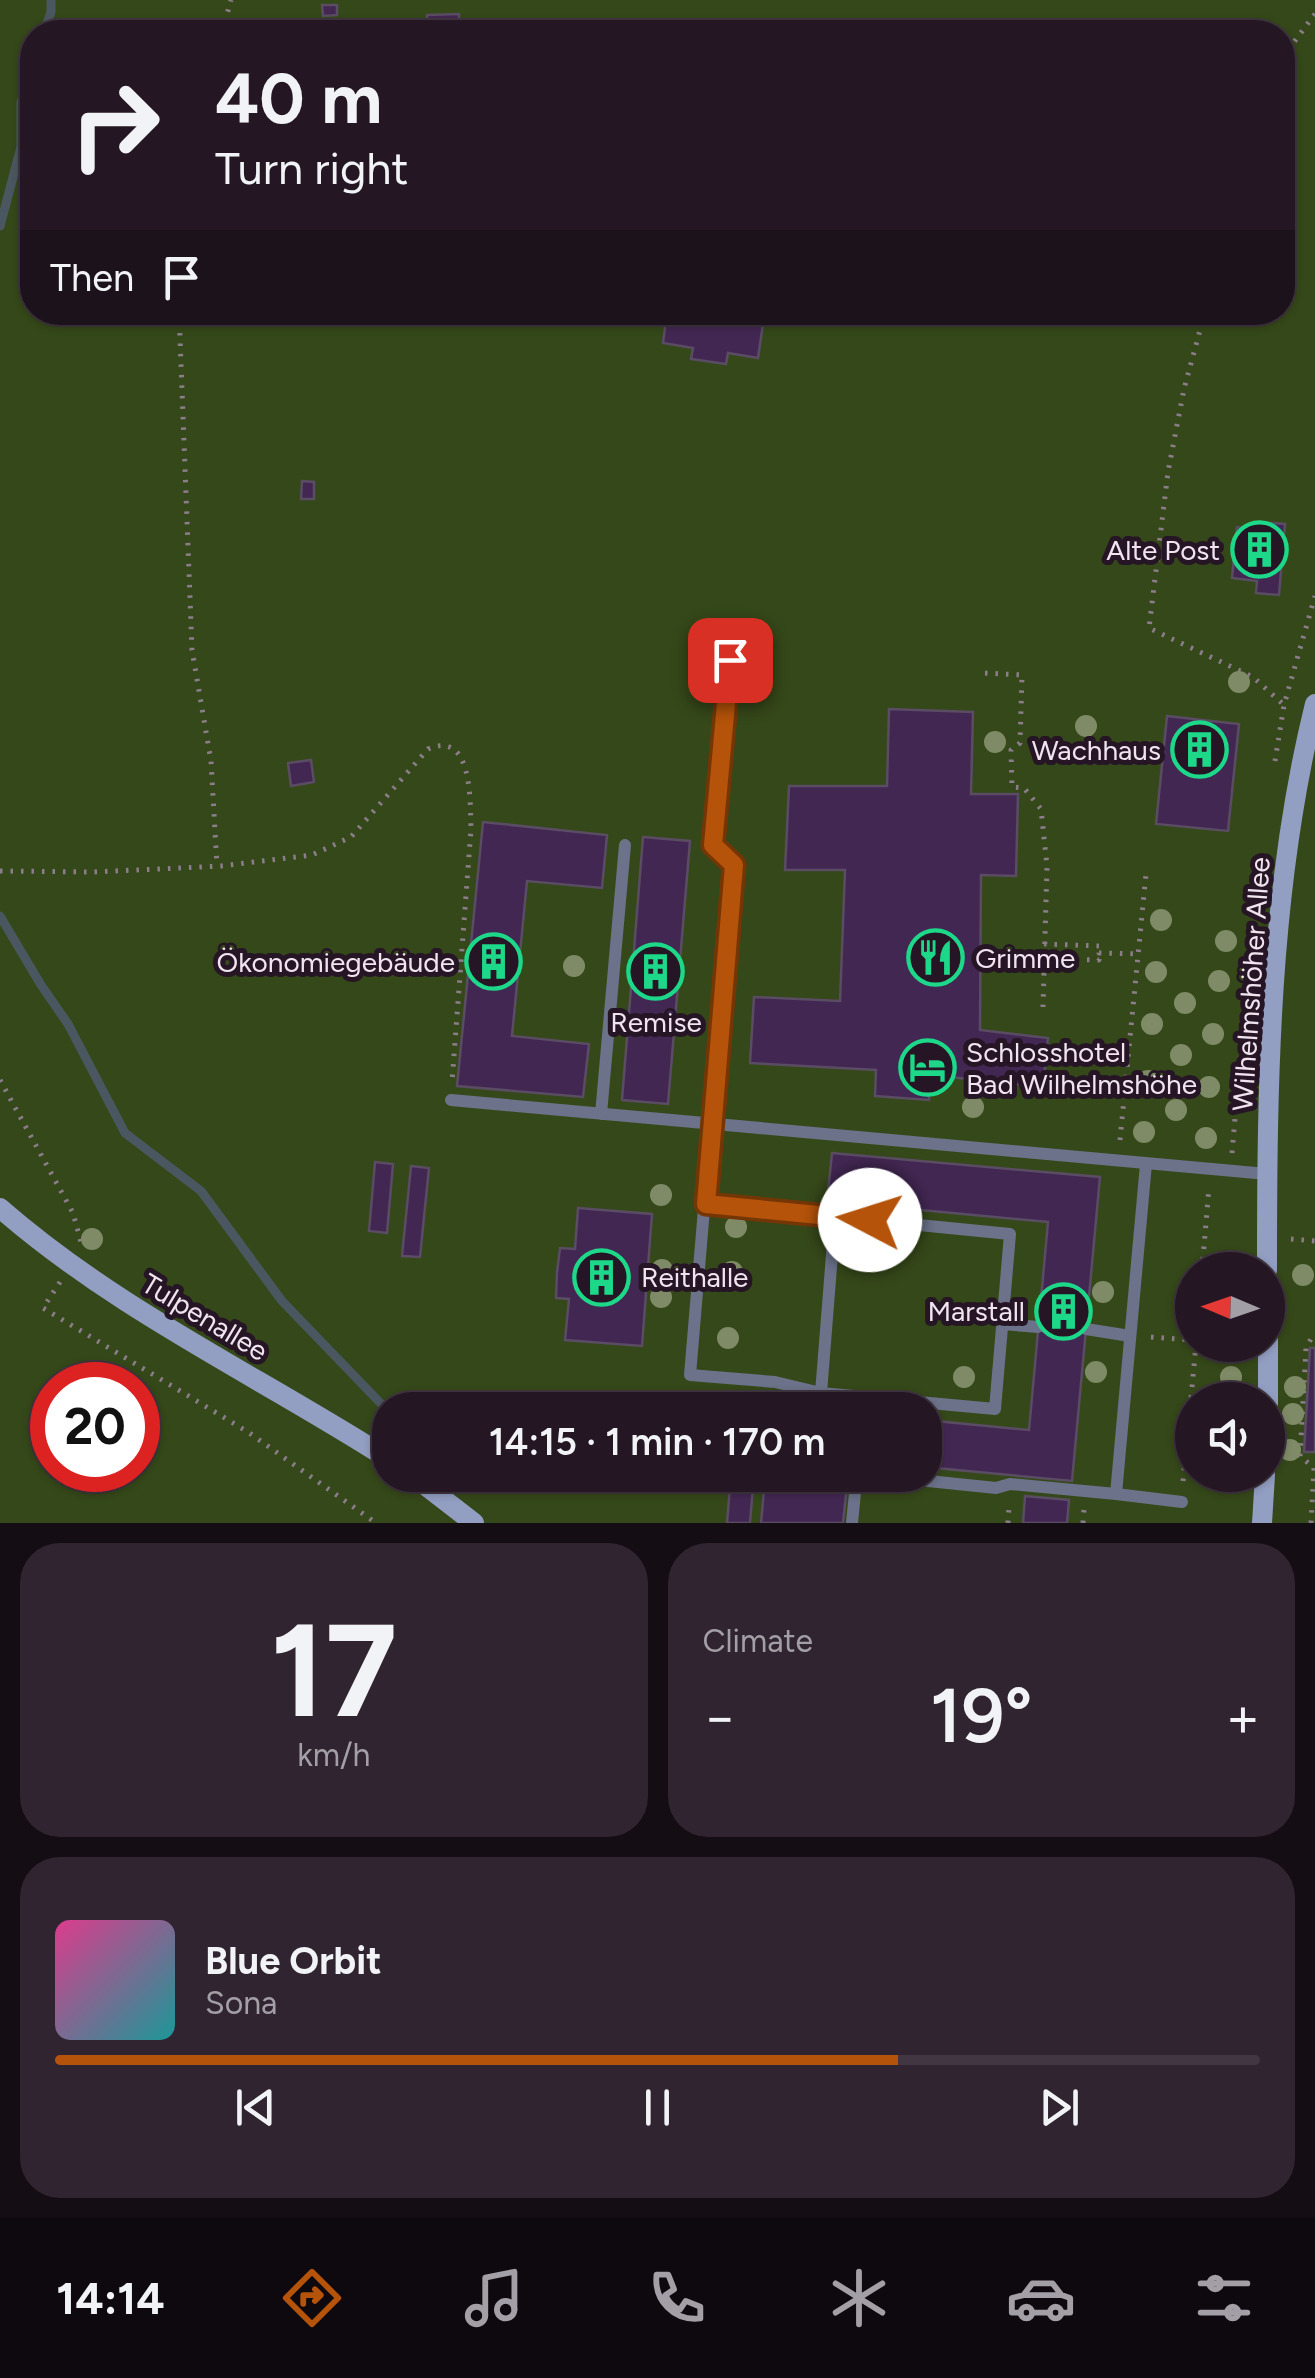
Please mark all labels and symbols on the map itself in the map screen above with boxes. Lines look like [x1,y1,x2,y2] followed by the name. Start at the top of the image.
[1229,520,1289,580] building icon: Alte Post
[1106,533,1220,567] place label: Alte Post
[688,618,773,703] pin
[1170,720,1230,780] building icon: Wachhaus
[1032,733,1161,767] place label: Wachhaus
[1225,856,1277,1112] street label: Wilhelmshöher Allee
[906,928,966,988] restaurant icon: Grimme
[464,932,524,992] building icon: Ökonomiegebäude
[626,941,686,1001] building icon: Remise
[975,941,1075,975] place label: Grimme
[217,945,455,979] place label: Ökonomiegebäude
[610,1005,702,1039] place label: Remise
[966,1035,1197,1101] place label: Schlosshotel Bad Wilhelmshöhe
[897,1038,957,1098] hotel icon: Schlosshotel Bad Wilhelmshöhe
[818,1168,922,1272] position arrow
[572,1247,632,1307] building icon: Reithalle
[1175,1252,1285,1362] north arrow
[641,1260,748,1294] place label: Reithalle
[136,1266,274,1368] street label: Tulpenallee
[1034,1281,1094,1341] building icon: Marstall
[927,1294,1025,1328] place label: Marstall
[30,1362,160,1492] speed limit sign: 20

